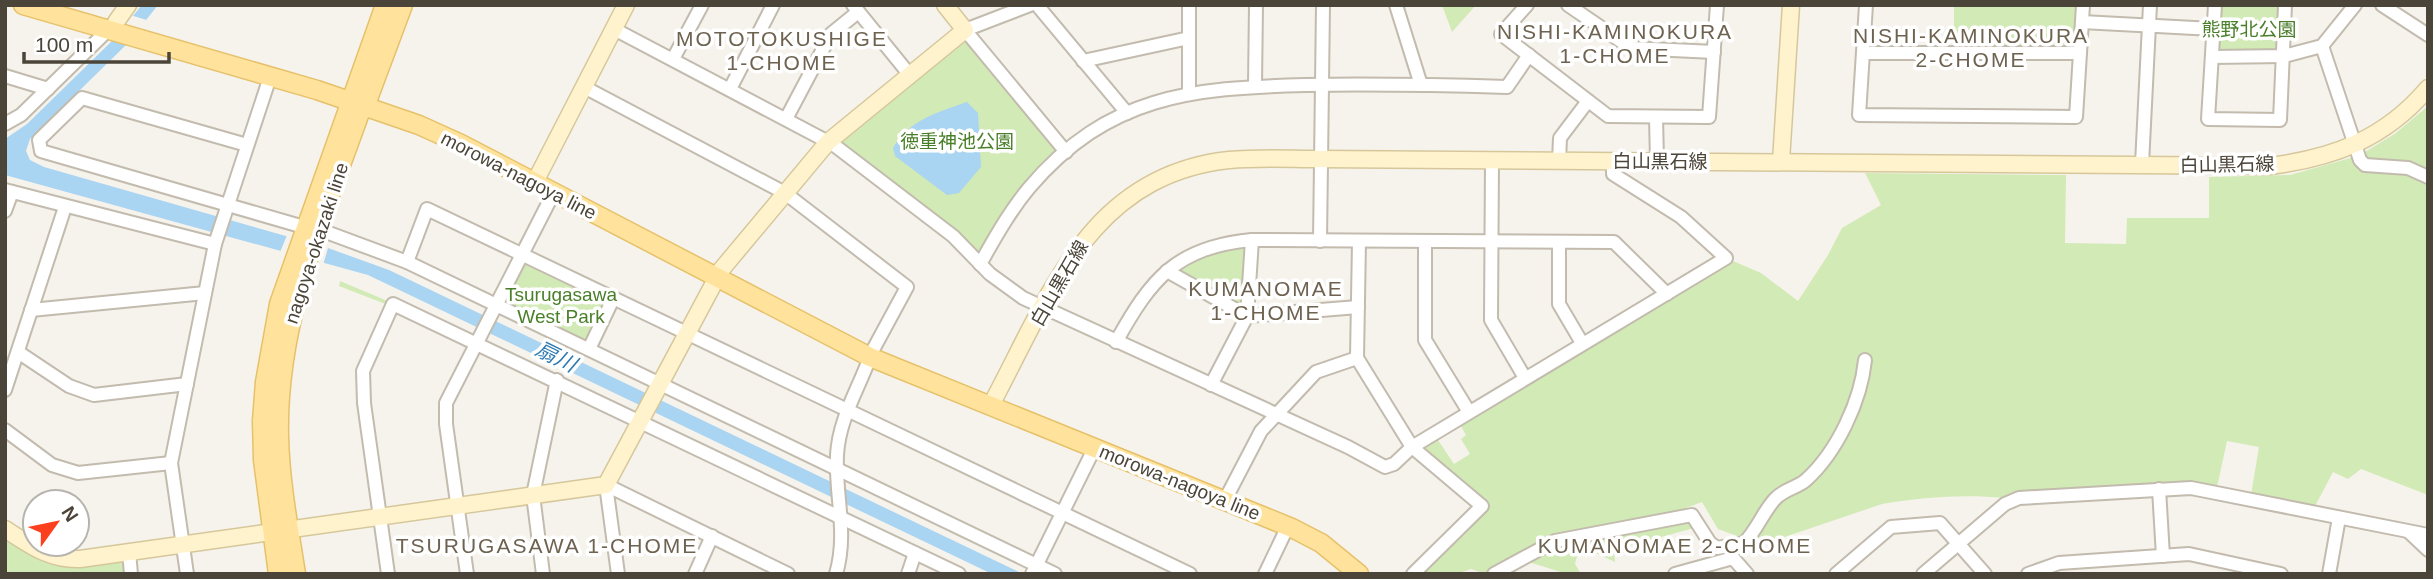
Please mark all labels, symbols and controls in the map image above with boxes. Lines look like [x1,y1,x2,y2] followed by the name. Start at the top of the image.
[2201,19,2297,40] park label: 熊野北公園
[1497,20,1733,67] district label: NISHI-KAMINOKURA 1-CHOME
[24,21,170,65] scale bar
[1853,24,2089,71] district label: NISHI-KAMINOKURA 2-CHOME
[676,27,888,74] district label: MOTOTOKUSHIGE 1-CHOME
[35,33,93,56] text: 100 m
[438,127,600,224] street label: morowa-nagoya line
[900,131,1014,152] park label: 徳重神池公園
[1612,151,1708,172] street label: 白山黒石線
[2179,153,2275,176] street label: 白山黒石線
[281,160,352,326] street label: nagoya-okazaki line
[1027,237,1092,330] street label: 白山黒石線
[1188,277,1344,324] district label: KUMANOMAE 1-CHOME
[505,284,617,327] park label: Tsurugasawa West Park
[532,337,582,377] water label: 扇川
[1097,441,1263,524] street label: morowa-nagoya line
[21,488,91,558] north arrow
[57,503,82,525] text: N
[396,534,698,557] district label: TSURUGASAWA 1-CHOME
[1538,534,1812,557] district label: KUMANOMAE 2-CHOME

